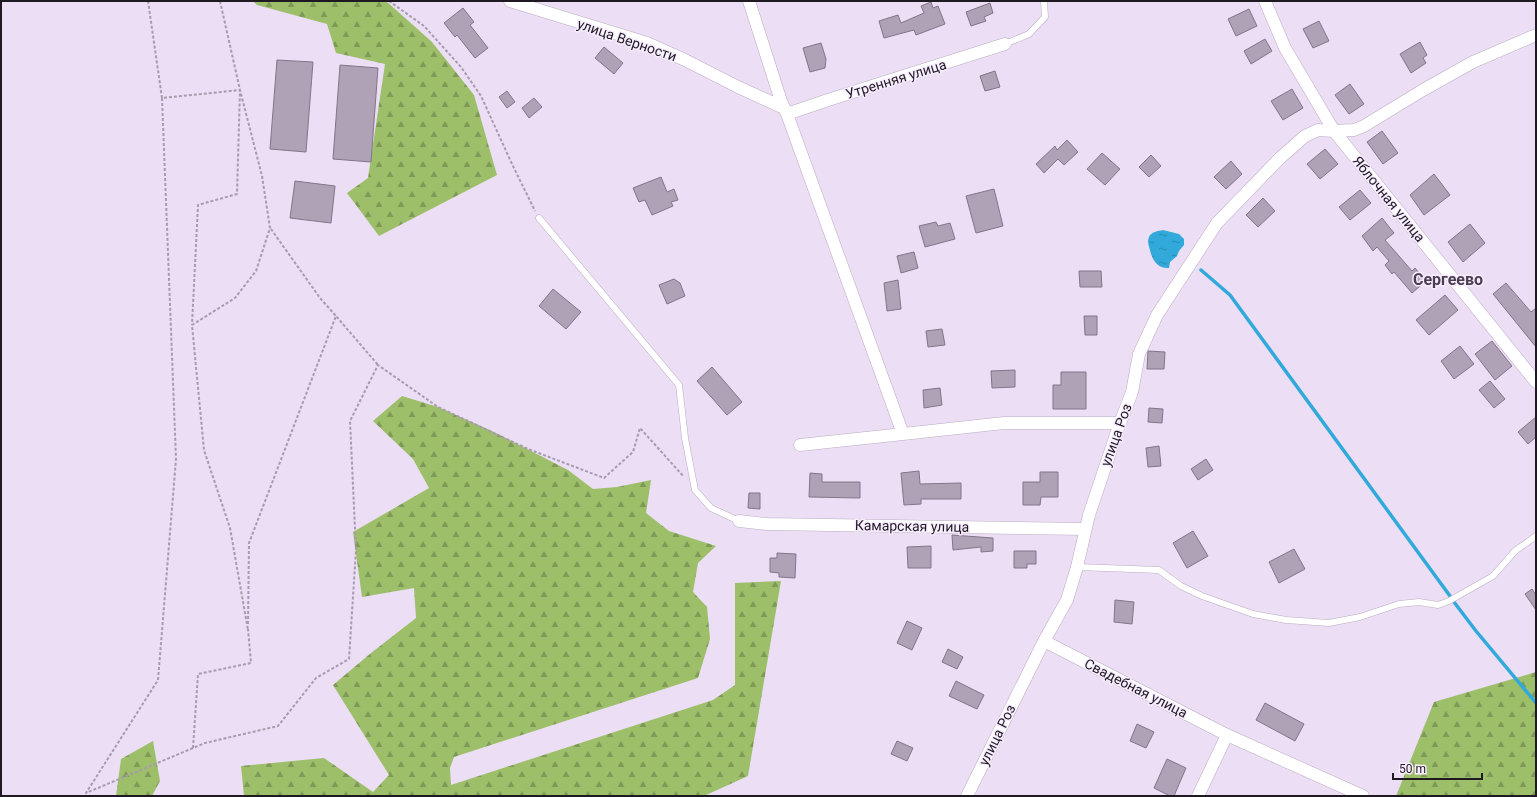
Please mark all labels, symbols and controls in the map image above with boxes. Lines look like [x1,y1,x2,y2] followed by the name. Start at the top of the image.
[575,15,679,65] street label: улица Верности
[844,56,948,102] street label: Утренняя улица
[1350,153,1428,245] street label: Яблочная улица
[1413,270,1483,289] district label: Сергеево
[1097,401,1135,469] street label: улица Роз
[855,517,969,535] street label: Камарская улица
[1082,655,1190,721] street label: Свадебная улица
[975,702,1019,768] street label: улица Роз
[1393,755,1482,781] scale bar
[1399,762,1426,776] text: 50 m

